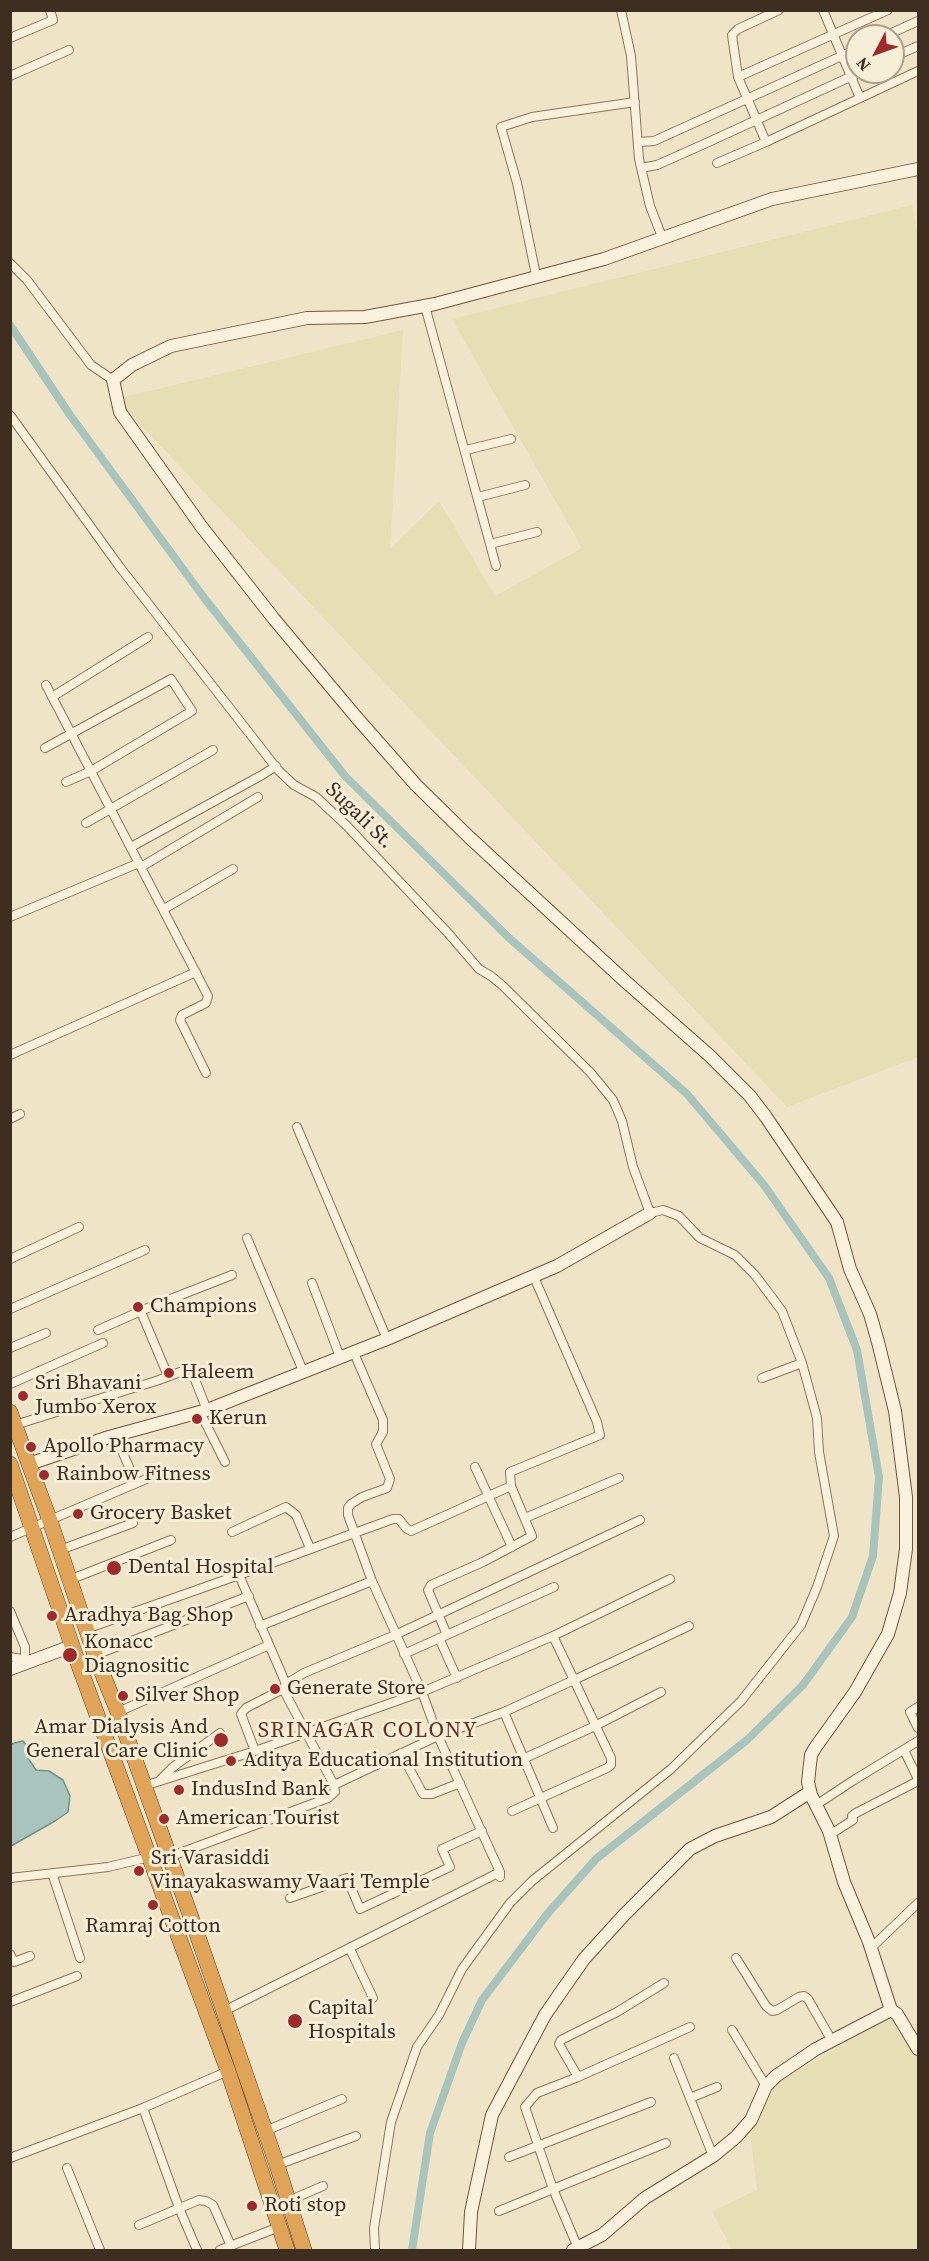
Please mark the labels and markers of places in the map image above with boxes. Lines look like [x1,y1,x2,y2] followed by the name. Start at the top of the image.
[150,1294,257,1320] place label: Champions
[131,1300,145,1314] marker: Champions
[181,1360,254,1386] place label: Haleem
[162,1366,176,1380] marker: Haleem
[35,1371,156,1421] place label: Sri Bhavani Jumbo Xerox
[16,1389,30,1403] marker: Sri Bhavani Jumbo Xerox
[209,1406,267,1432] place label: Kerun
[190,1412,204,1426] marker: Kerun
[43,1434,204,1460] place label: Apollo Pharmacy
[24,1440,38,1454] marker: Apollo Pharmacy
[56,1462,211,1488] place label: Rainbow Fitness
[37,1468,51,1482] marker: Rainbow Fitness
[90,1501,232,1527] place label: Grocery Basket
[71,1507,85,1521] marker: Grocery Basket
[128,1555,274,1581] place label: Dental Hospital
[105,1559,123,1577] marker: Dental Hospital
[64,1603,233,1629] place label: Aradhya Bag Shop
[45,1609,59,1623] marker: Aradhya Bag Shop
[84,1630,189,1680] place label: Konacc Diagnositic
[61,1646,79,1664] marker: Konacc Diagnositic
[287,1676,426,1702] place label: Generate Store
[268,1682,282,1696] marker: Generate Store
[135,1683,239,1709] place label: Silver Shop
[116,1689,130,1703] marker: Silver Shop
[26,1715,208,1765] place label: Amar Dialysis And General Care Clinic
[212,1731,230,1749] marker: Amar Dialysis And General Care Clinic
[243,1748,523,1774] place label: Aditya Educational Institution
[224,1754,238,1768] marker: Aditya Educational Institution
[191,1777,329,1803] place label: IndusInd Bank
[172,1783,186,1797] marker: IndusInd Bank
[176,1806,339,1832] place label: American Tourist
[157,1812,171,1826] marker: American Tourist
[151,1846,430,1896] place label: Sri Varasiddi Vinayakaswamy Vaari Temple
[132,1864,146,1878] marker: Sri Varasiddi Vinayakaswamy Vaari Temple
[146,1898,160,1912] marker: Ramraj Cotton
[85,1914,221,1940] place label: Ramraj Cotton
[308,1996,396,2046] place label: Capital Hospitals
[286,2012,304,2030] marker: Capital Hospitals
[264,2193,346,2219] place label: Roti stop
[245,2199,259,2213] marker: Roti stop

